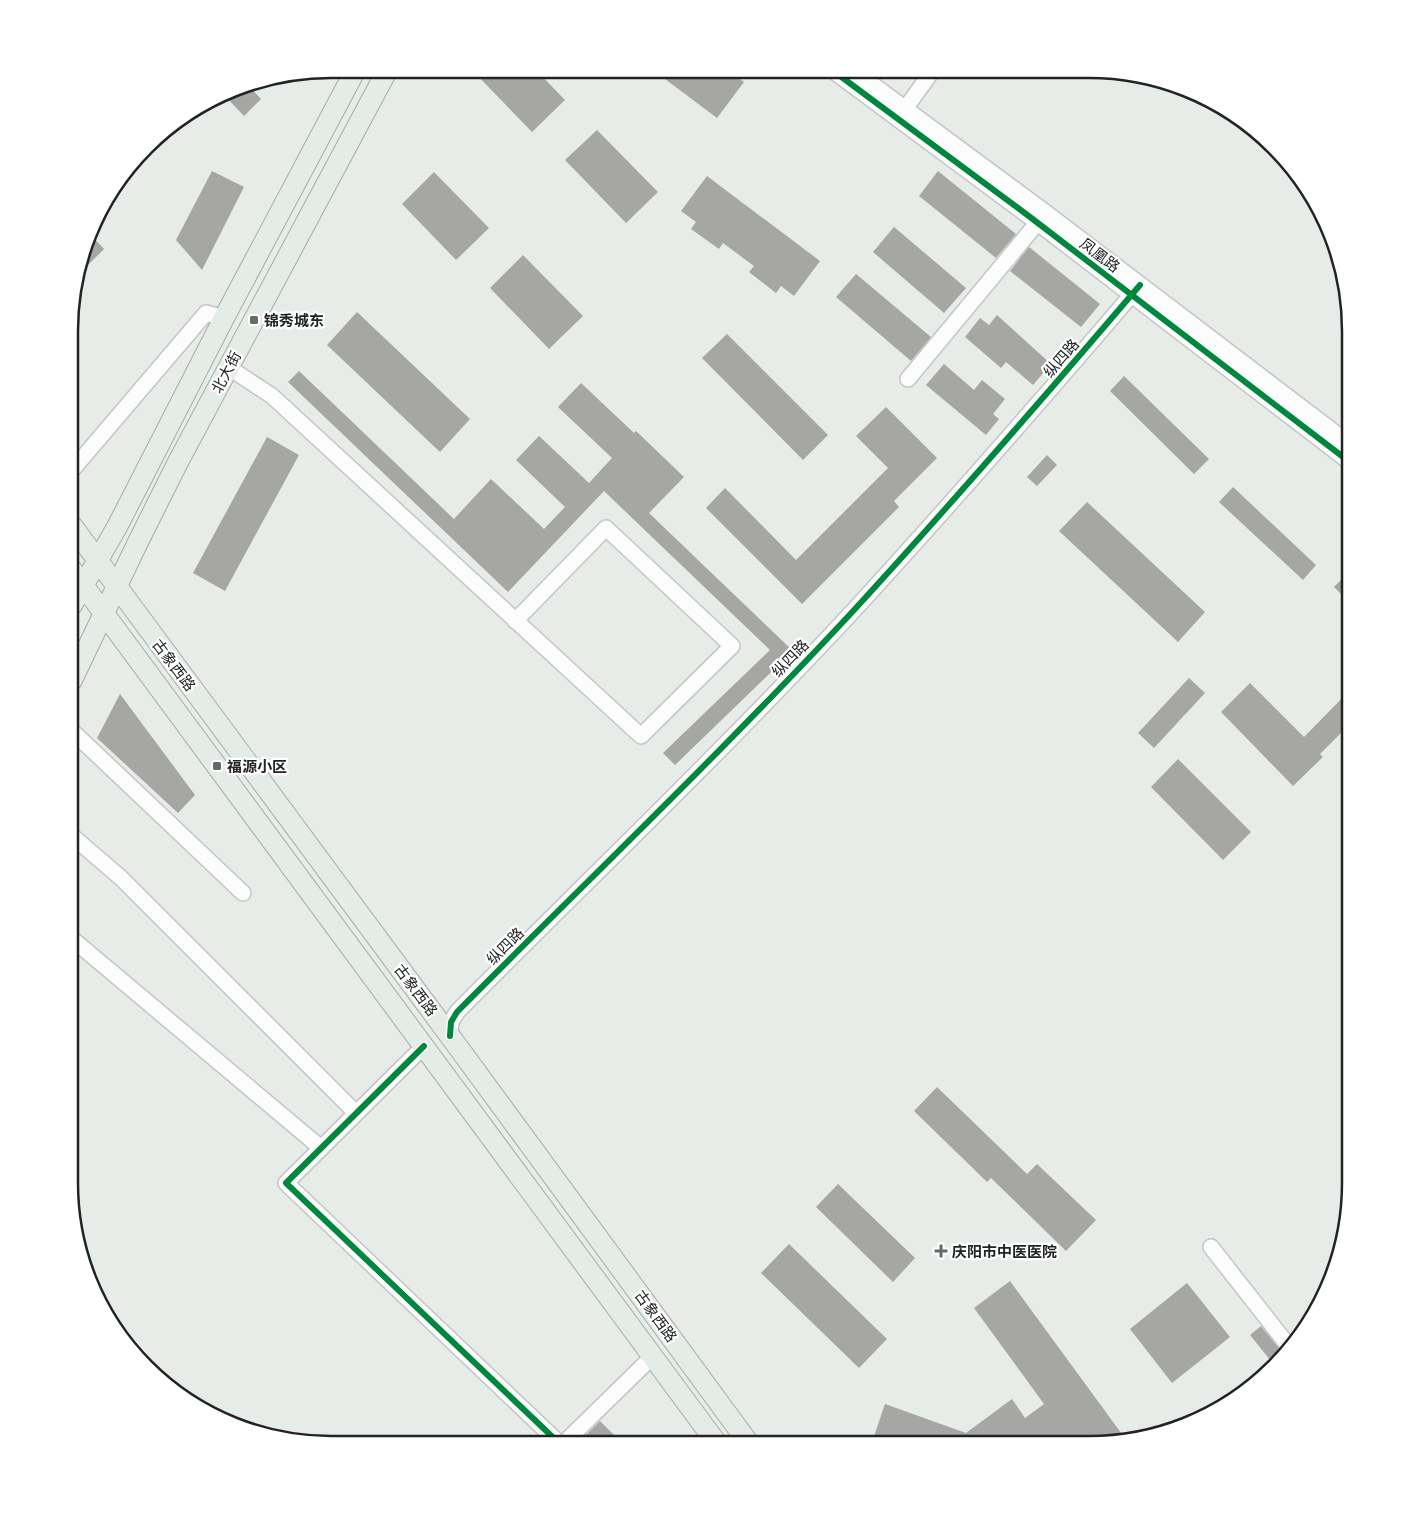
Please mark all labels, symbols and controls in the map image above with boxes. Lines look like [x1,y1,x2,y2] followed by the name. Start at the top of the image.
[1076,233,1124,277] street label: 凤凰路
[264,310,324,331] place label: 锦秀城东
[248,314,260,326] marker: 锦秀城东
[1038,334,1084,382] street label: 纵四路
[206,347,246,397] street label: 北大街
[148,635,200,695] street label: 古象西路
[767,635,813,681] street label: 纵四路
[227,756,287,777] place label: 福源小区
[211,760,223,772] marker: 福源小区
[482,923,528,969] street label: 纵四路
[390,960,442,1020] street label: 古象西路
[952,1241,1057,1262] place label: 庆阳市中医医院
[934,1244,948,1258] marker: 庆阳市中医医院
[630,1286,682,1346] street label: 古象西路

